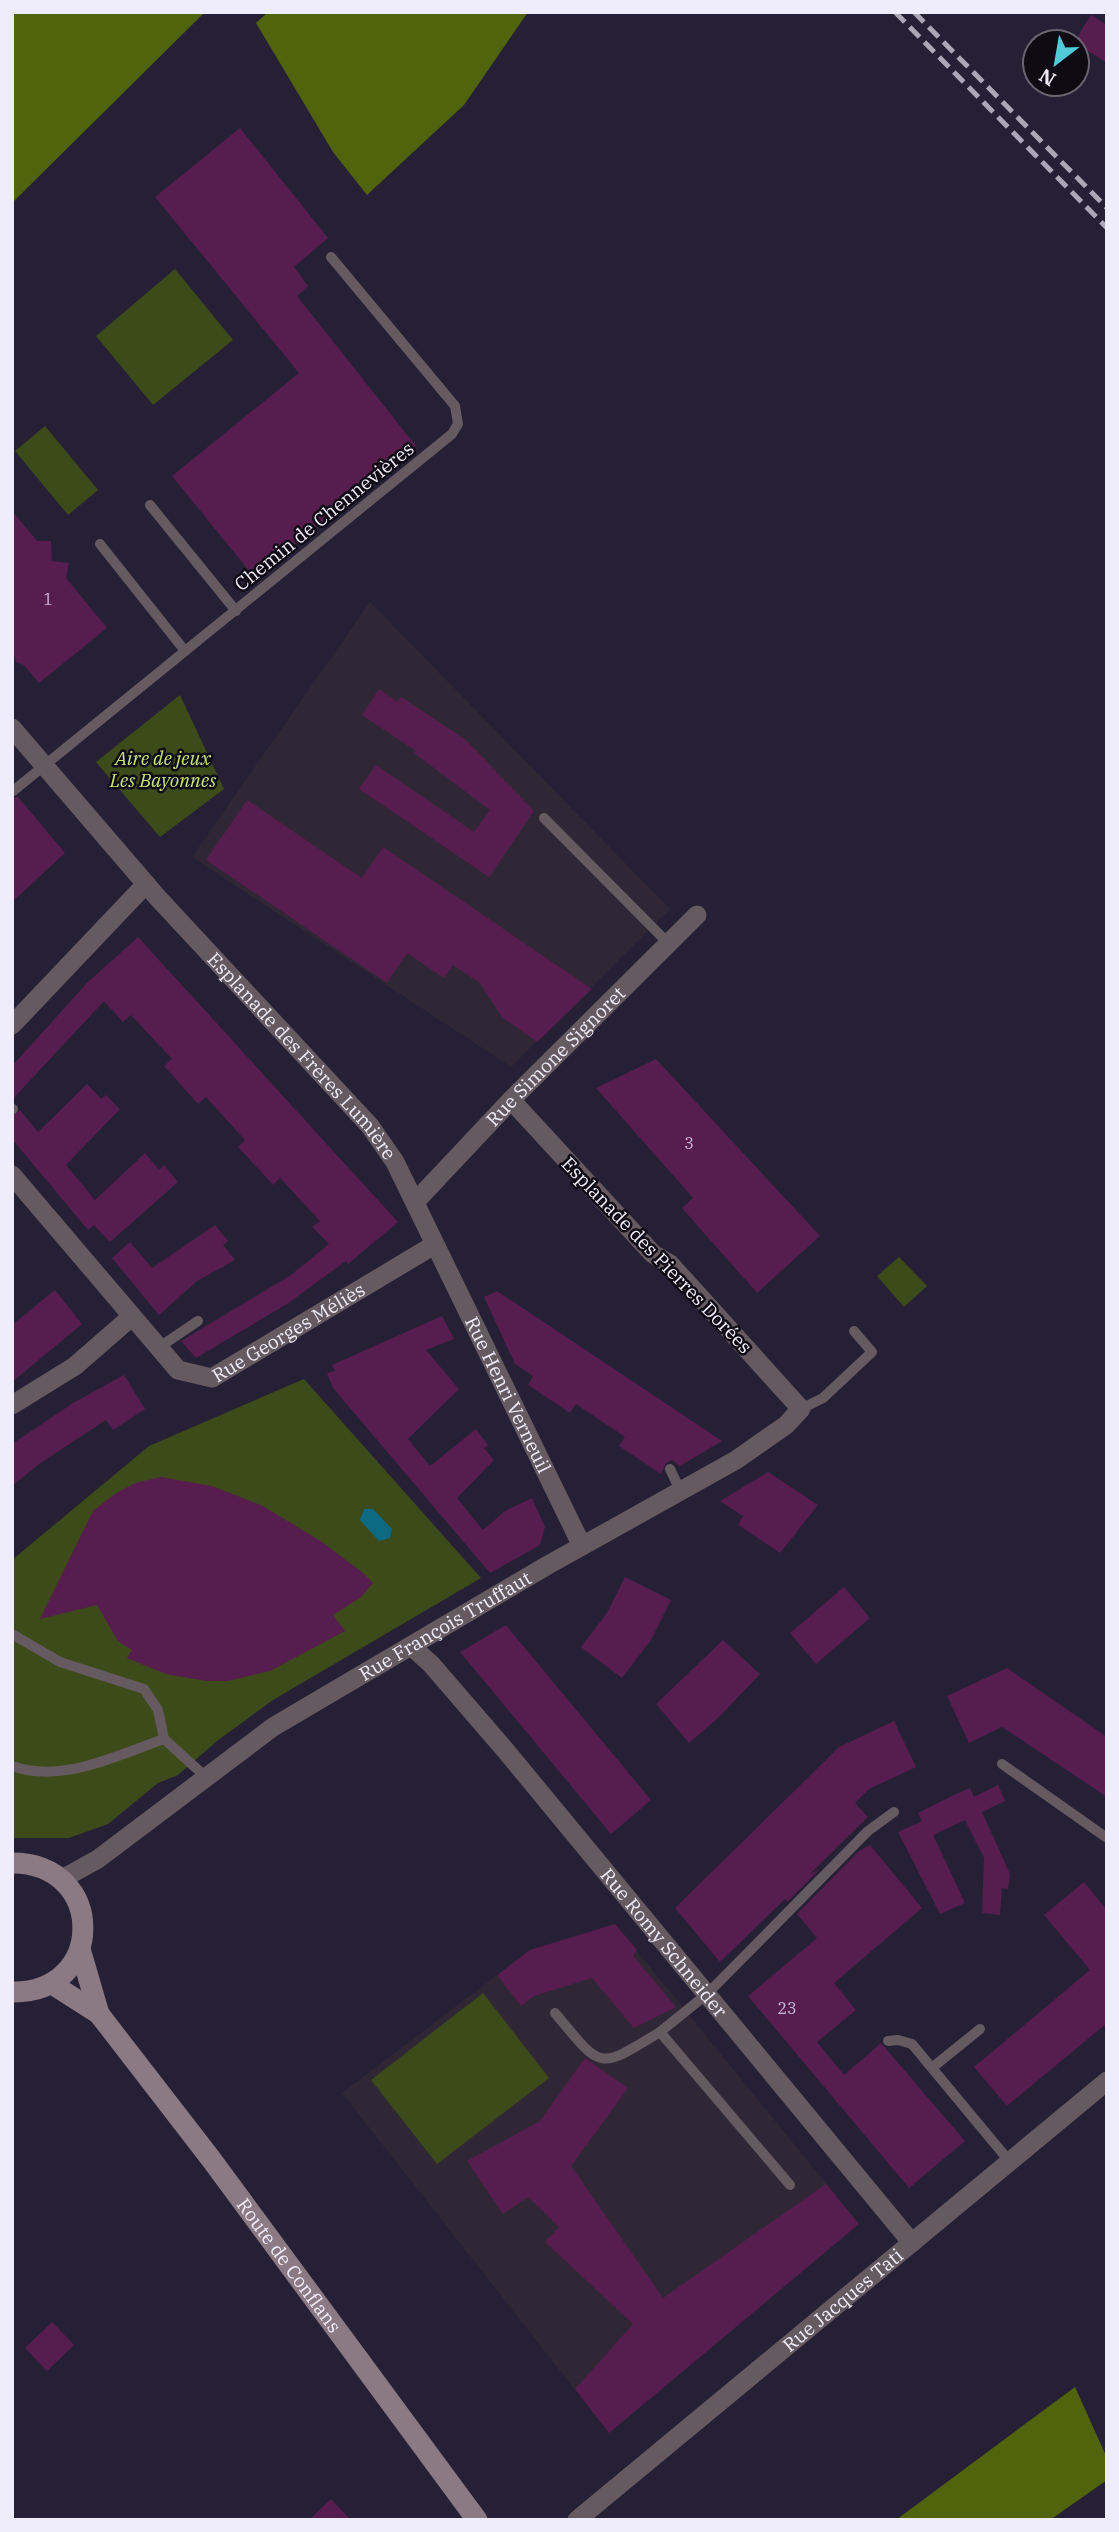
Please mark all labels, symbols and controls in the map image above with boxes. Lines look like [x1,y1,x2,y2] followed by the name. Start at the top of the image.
[1021,28,1091,98] north arrow
[1035,63,1060,92] text: N
[229,436,419,596] street label: Chemin de Chennevières
[43,589,53,609] house number: 1
[109,746,216,792] park label: Aire de jeux Les Bayonnes
[202,947,402,1164] street label: Esplanade des Frères Lumière
[481,981,630,1131] street label: Rue Simone Signoret
[684,1133,694,1153] house number: 3
[557,1152,757,1358] street label: Esplanade des Pierres Dorées
[207,1277,369,1387] street label: Rue Georges Méliès
[460,1312,557,1477] street label: Rue Henri Verneuil
[354,1565,536,1686] street label: Rue François Truffaut
[596,1863,733,2022] street label: Rue Romy Schneider
[777,1998,797,2018] house number: 23
[232,2193,347,2337] street label: Route de Conflans
[778,2243,908,2357] street label: Rue Jacques Tati

